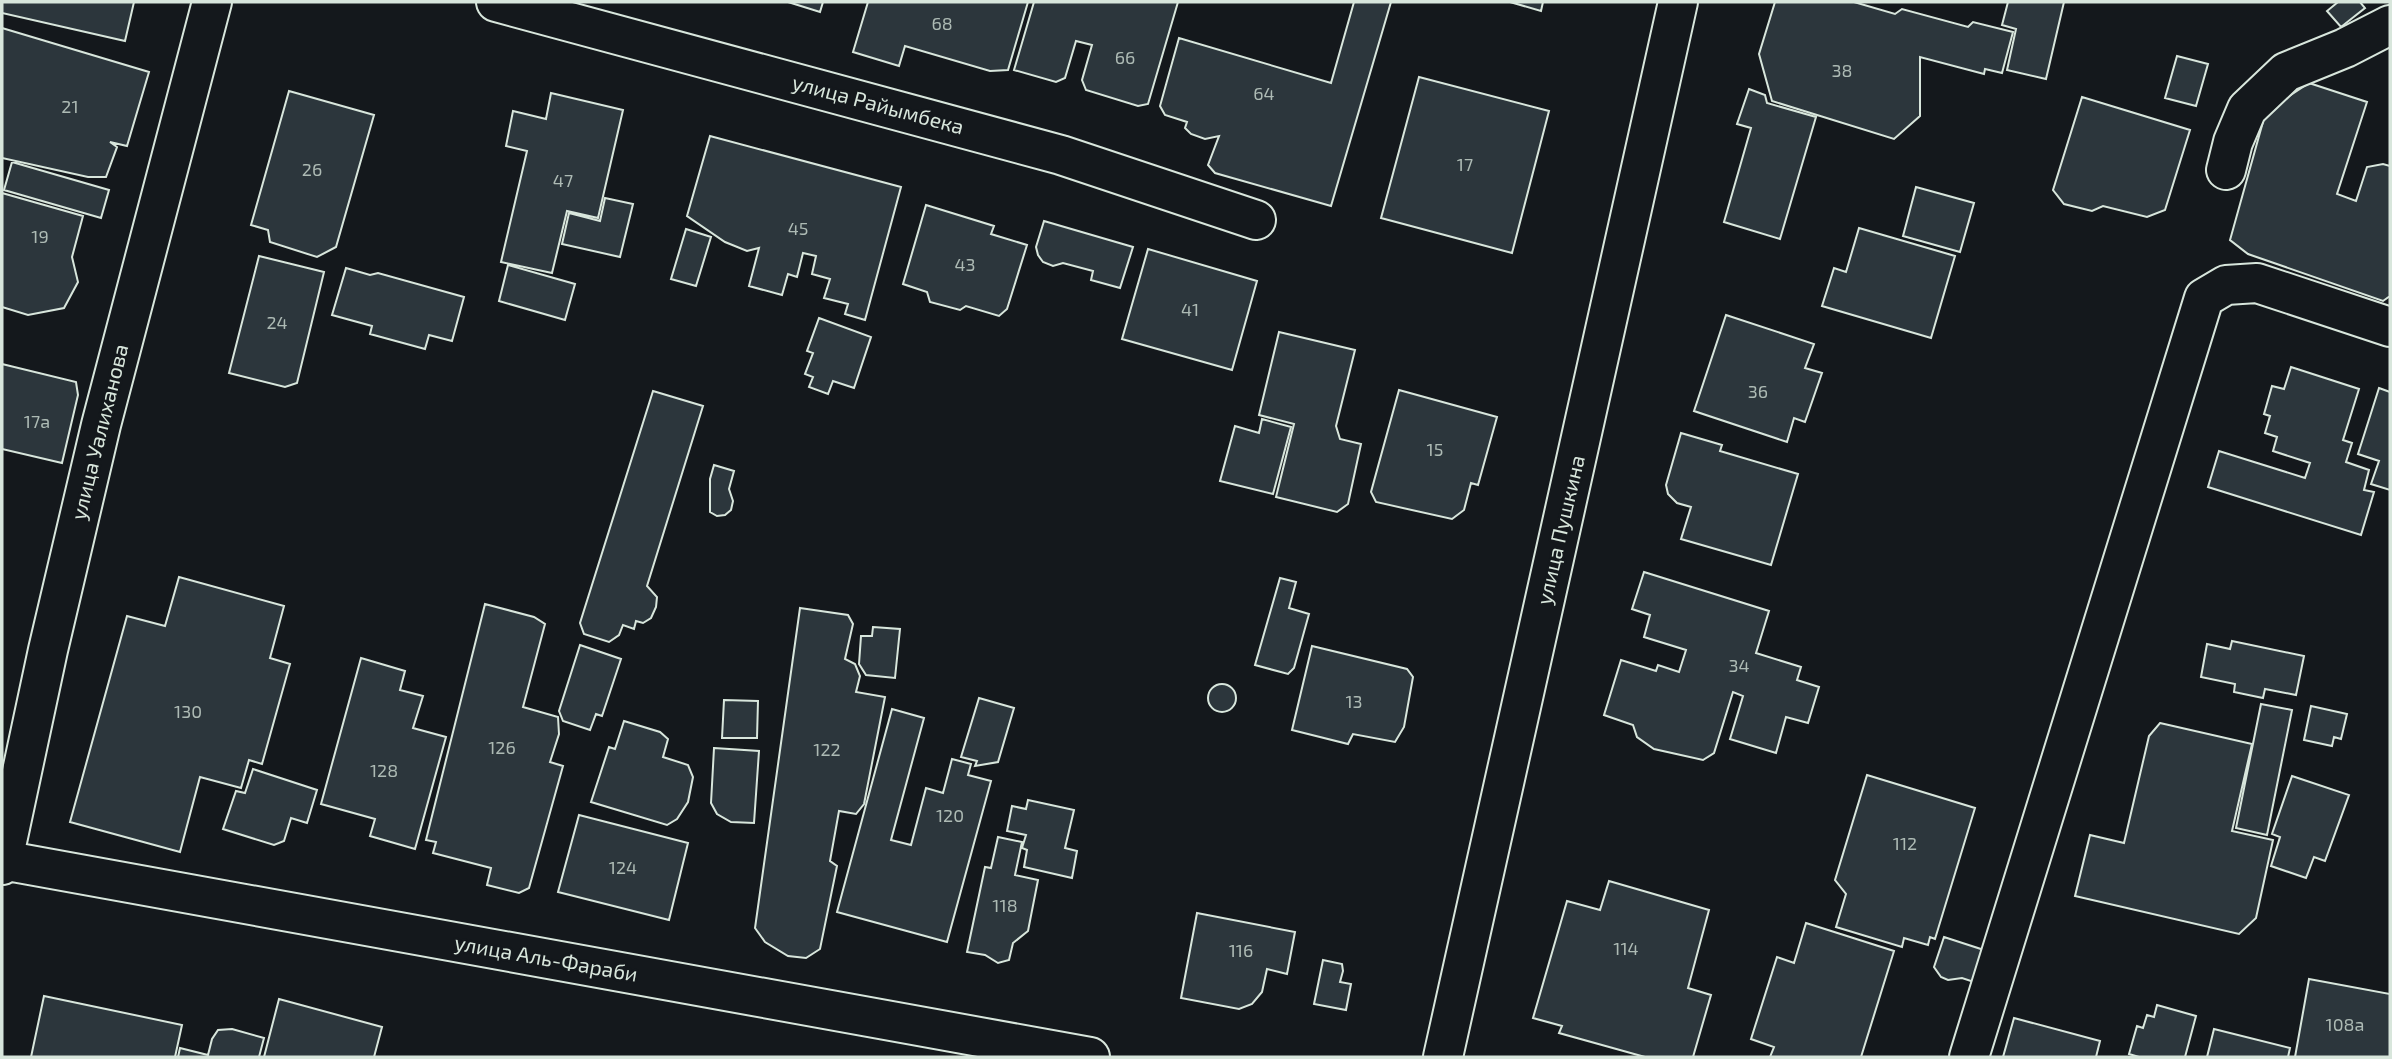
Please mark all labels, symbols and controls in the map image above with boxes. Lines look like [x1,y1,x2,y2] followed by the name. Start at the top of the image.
[931,12,953,34] house number: 68
[1115,46,1135,68] house number: 66
[1832,59,1852,81] house number: 38
[790,69,967,139] street label: улица Райымбека
[1253,82,1275,104] house number: 64
[61,95,79,117] house number: 21
[1457,153,1473,175] house number: 17
[302,158,322,180] house number: 26
[553,169,573,191] house number: 47
[788,217,808,239] house number: 45
[31,225,49,247] house number: 19
[954,253,976,275] house number: 43
[1181,298,1199,320] house number: 41
[266,311,288,333] house number: 24
[65,341,133,522] street label: улица Уалиханова
[1748,380,1768,402] house number: 36
[24,410,50,432] house number: 17а
[1427,438,1443,460] house number: 15
[1530,452,1590,607] street label: улица Пушкина
[1728,654,1750,676] house number: 34
[1345,690,1363,712] house number: 13
[174,700,202,722] house number: 130
[488,736,516,758] house number: 126
[813,738,841,760] house number: 122
[370,759,398,781] house number: 128
[936,804,964,826] house number: 120
[1893,832,1917,854] house number: 112
[609,856,637,878] house number: 124
[992,894,1018,916] house number: 118
[453,929,640,987] street label: улица Аль-Фараби
[1613,937,1639,959] house number: 114
[1229,939,1253,961] house number: 116
[2326,1013,2364,1035] house number: 108а

